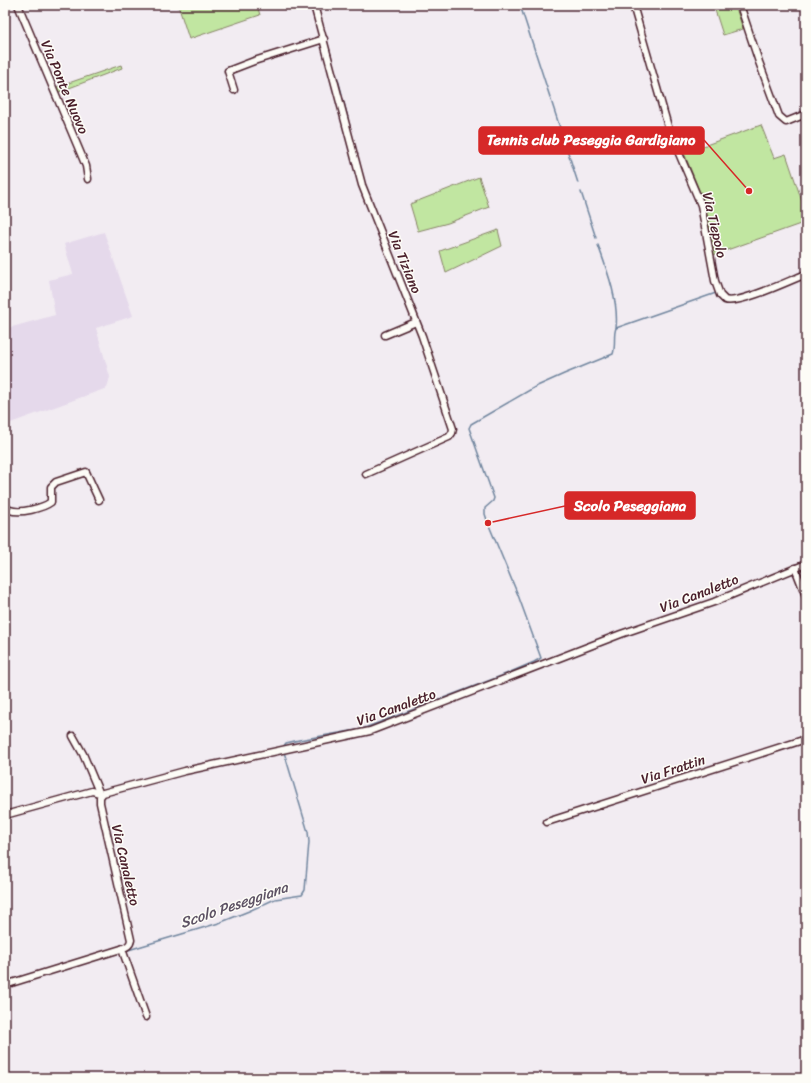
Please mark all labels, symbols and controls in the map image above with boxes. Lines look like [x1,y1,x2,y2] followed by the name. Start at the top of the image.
[33,36,96,138] street label: Via Ponte Nuovo
[479,127,704,154] callout: Tennis club Peseggia Gardigiano
[487,127,696,153] text: Tennis club Peseggia Gardigiano
[695,190,734,261] street label: Via Tiepolo
[381,227,429,298] street label: Via Tiziano
[565,492,695,519] callout: Scolo Peseggiana
[573,493,687,519] text: Scolo Peseggiana
[656,567,742,620] street label: Via Canaletto
[353,682,439,733] street label: Via Canaletto
[638,747,709,792] street label: Via Frattin
[104,822,147,908] street label: Via Canaletto
[176,874,293,936] water label: Scolo Peseggiana

